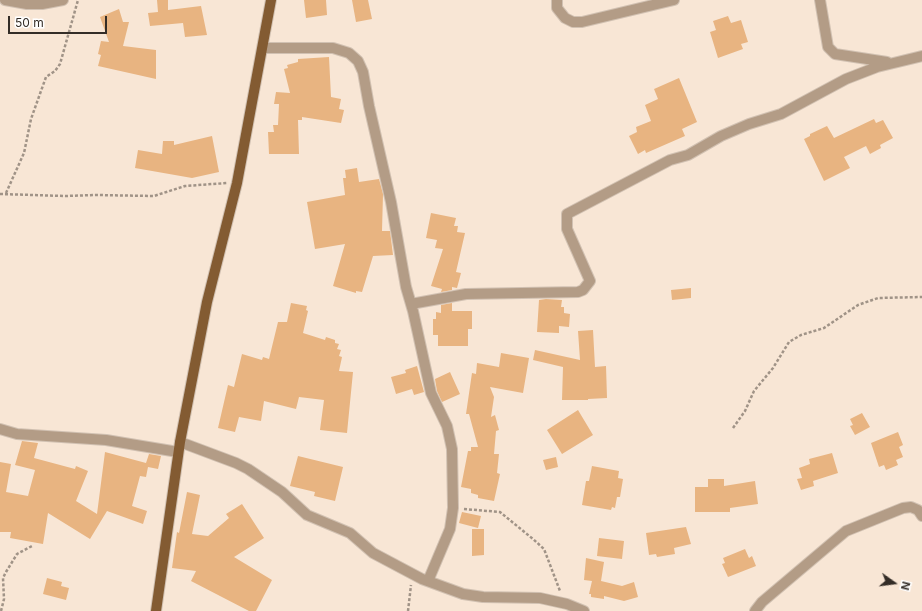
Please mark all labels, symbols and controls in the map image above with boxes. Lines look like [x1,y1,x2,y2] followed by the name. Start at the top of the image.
[10,8,109,34] scale bar
[15,15,44,30] text: 50 m
[874,563,914,603] north arrow
[898,580,913,592] text: N

